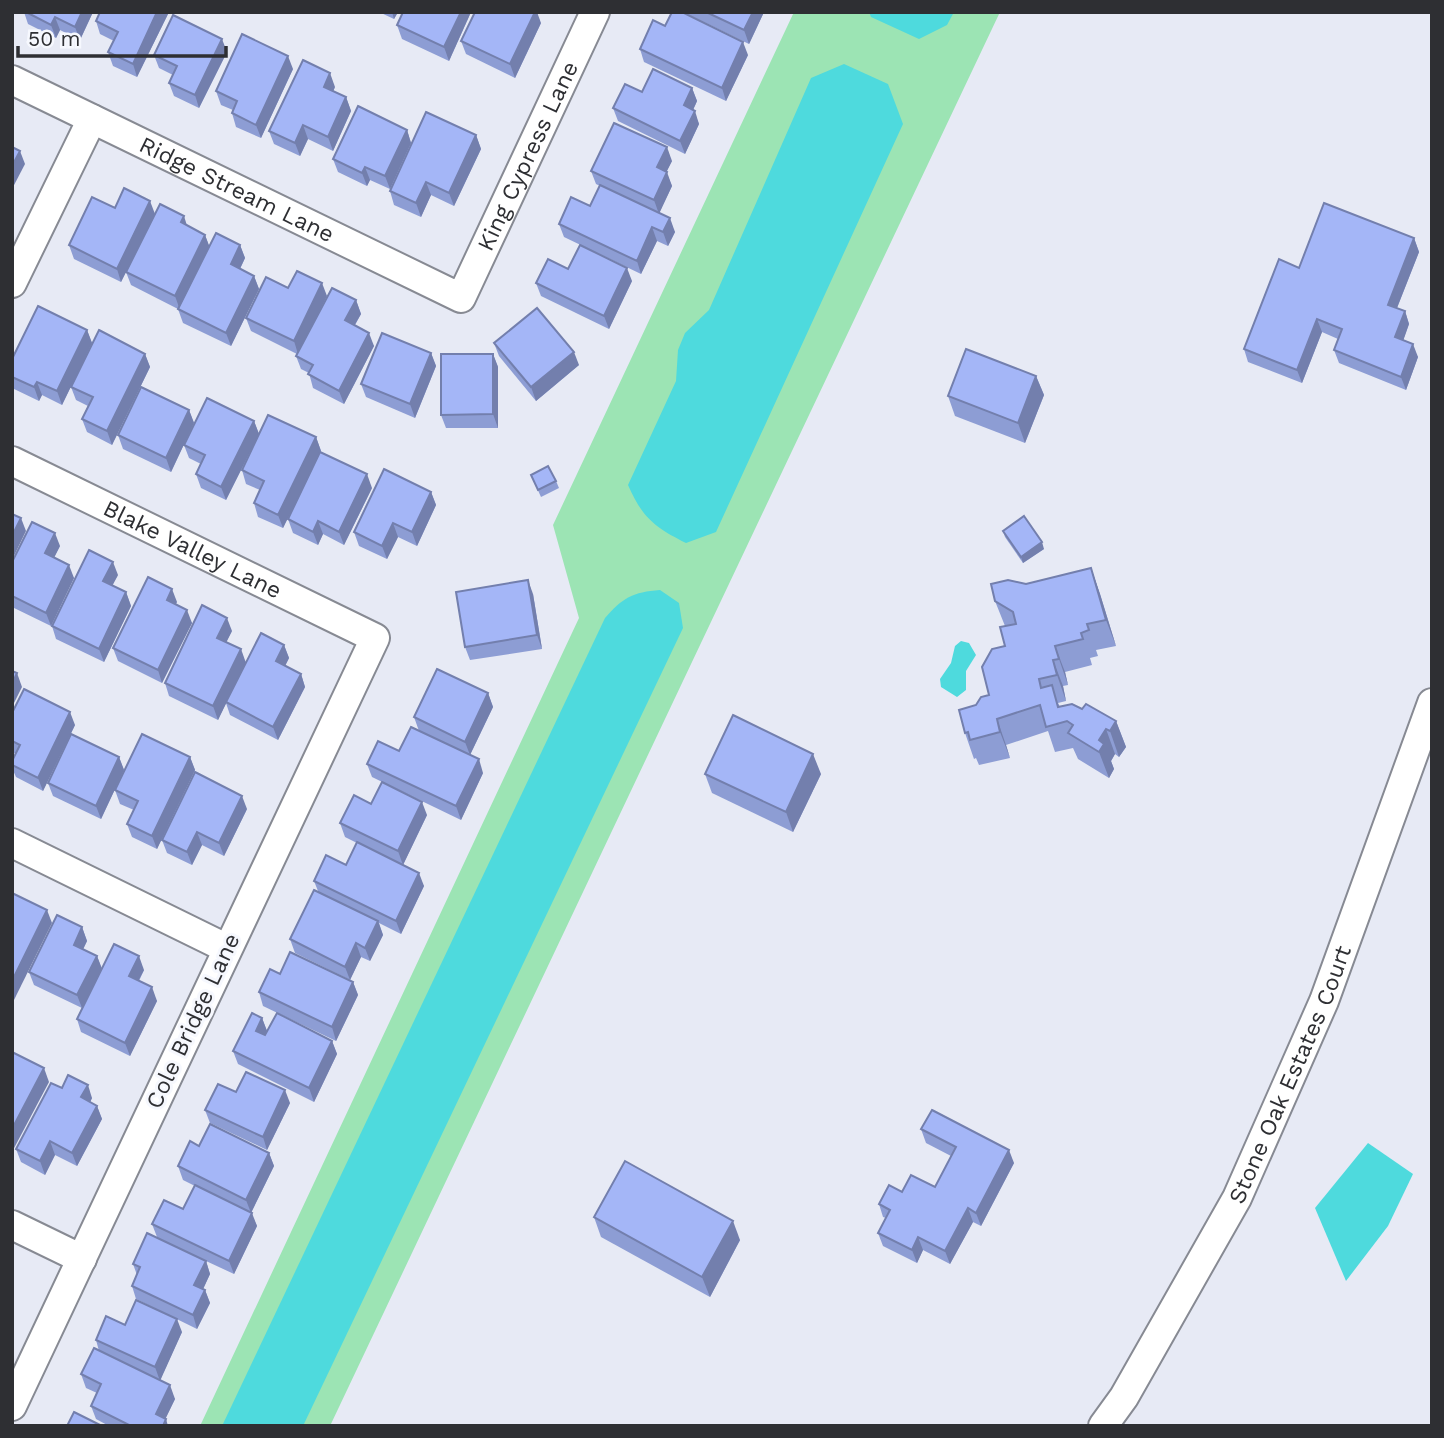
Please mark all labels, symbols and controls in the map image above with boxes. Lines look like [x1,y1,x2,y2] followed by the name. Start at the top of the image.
[18,14,226,58] scale bar
[28,26,80,51] text: 50 m
[472,57,584,255] street label: King Cypress Lane
[135,131,339,248] street label: Ridge Stream Lane
[99,494,286,604] street label: Blake Valley Lane
[141,929,245,1113] street label: Cole Bridge Lane
[1223,941,1357,1208] street label: Stone Oak Estates Court

